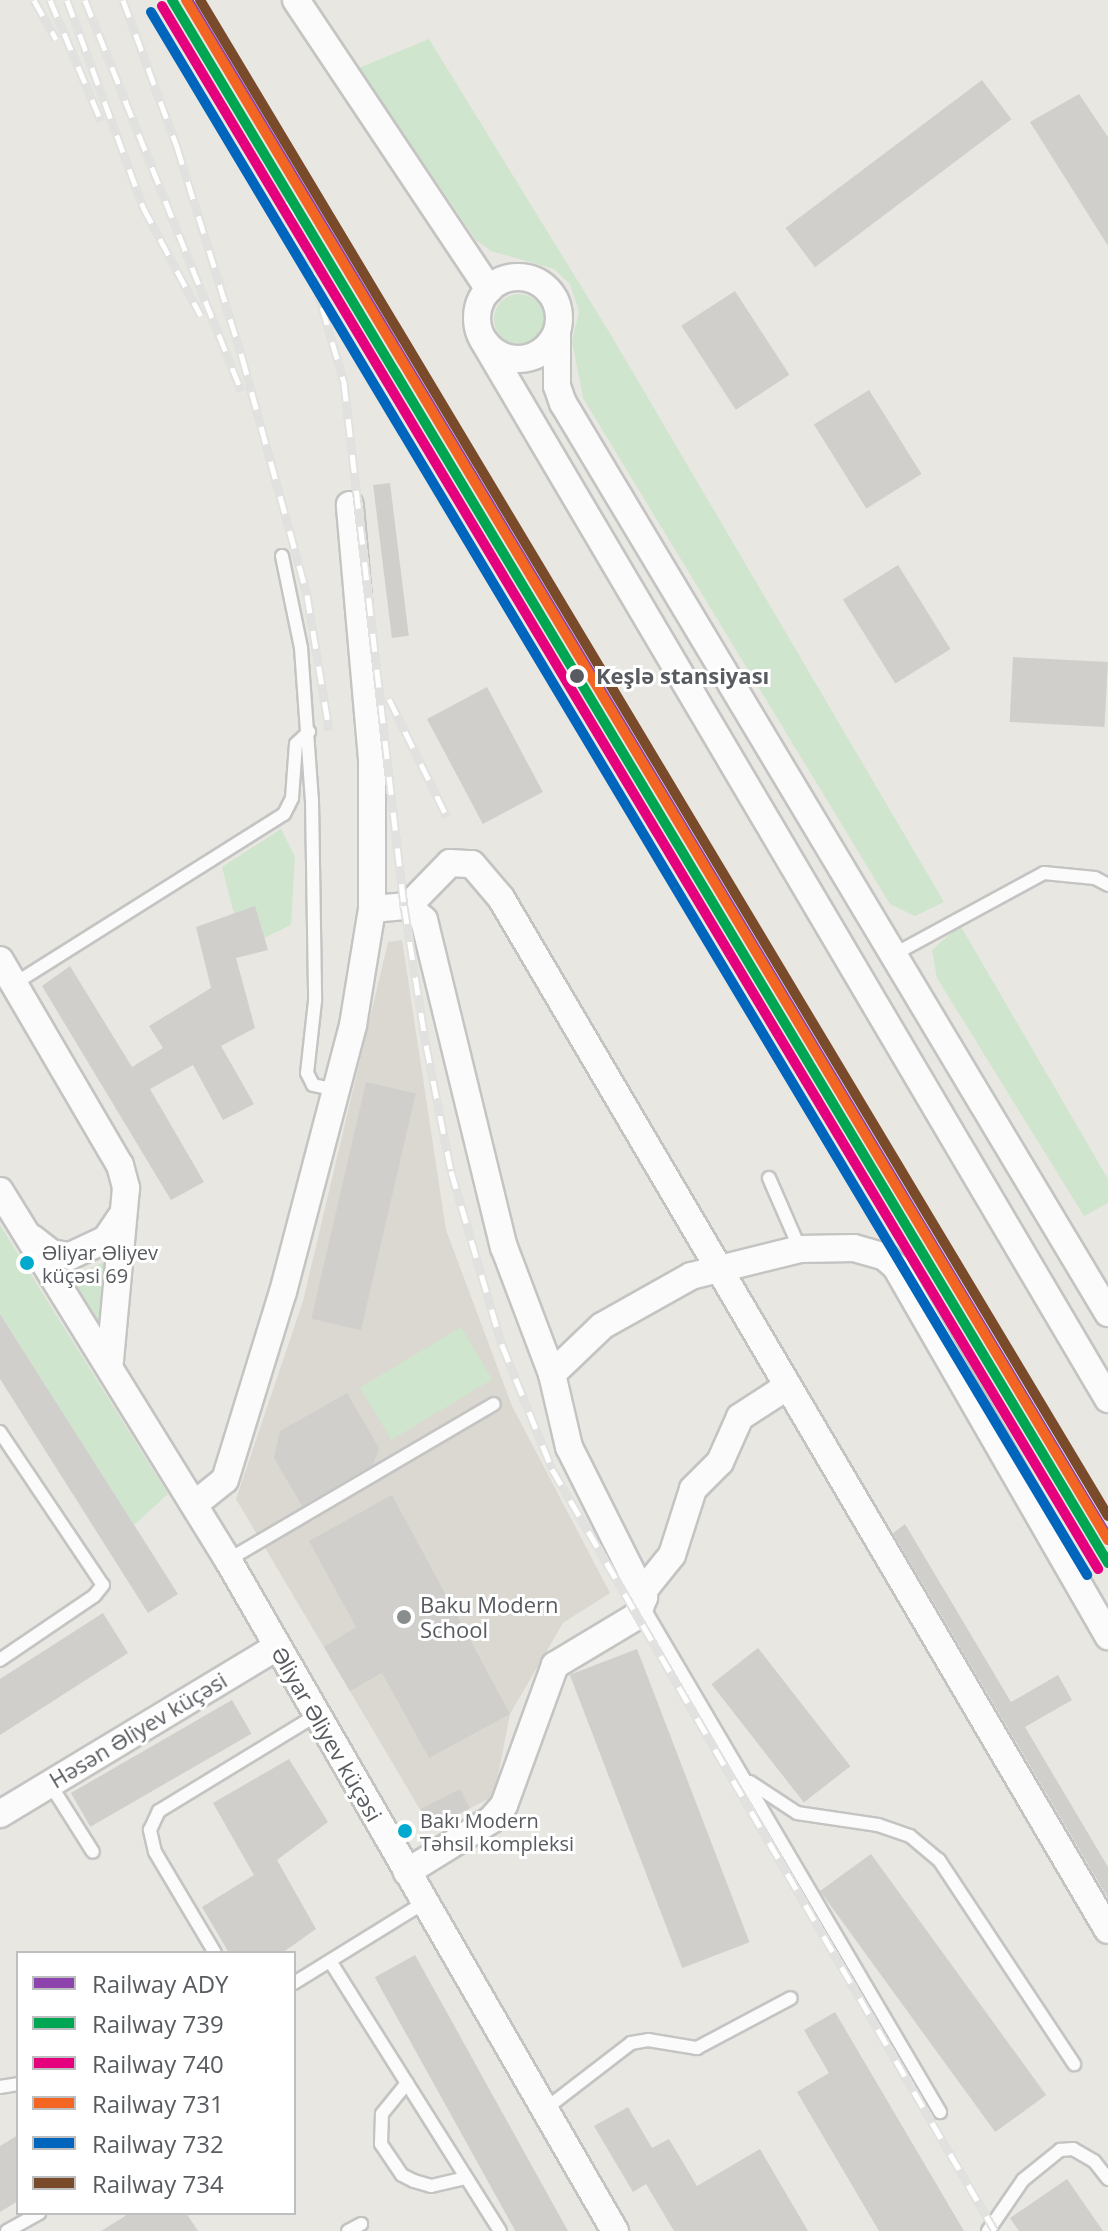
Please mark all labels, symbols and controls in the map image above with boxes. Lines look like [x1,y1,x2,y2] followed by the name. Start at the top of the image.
[596,663,769,689] place label: Keşlə stansiyası
[565,664,589,688] marker: Keşlə stansiyası
[42,1240,158,1287] place label: Əliyar Əliyev küçəsi 69
[19,1255,35,1271] marker: Əliyar Əliyev küçəsi 69
[420,1591,559,1642] place label: Baku Modern School
[395,1608,413,1626] marker: Baku Modern School
[266,1642,388,1826] street label: Əliyar Əliyev küçəsi
[44,1667,232,1793] street label: Həsən Əliyev küçəsi
[420,1808,574,1855] place label: Bakı Modern Təhsil kompleksi
[397,1823,413,1839] marker: Bakı Modern Təhsil kompleksi
[16,1951,296,2215] legend
[92,1967,228,2000] text: Railway ADY
[92,2007,224,2040] text: Railway 739
[92,2047,224,2080] text: Railway 740
[92,2087,224,2120] text: Railway 731
[92,2127,224,2160] text: Railway 732
[92,2167,224,2200] text: Railway 734

